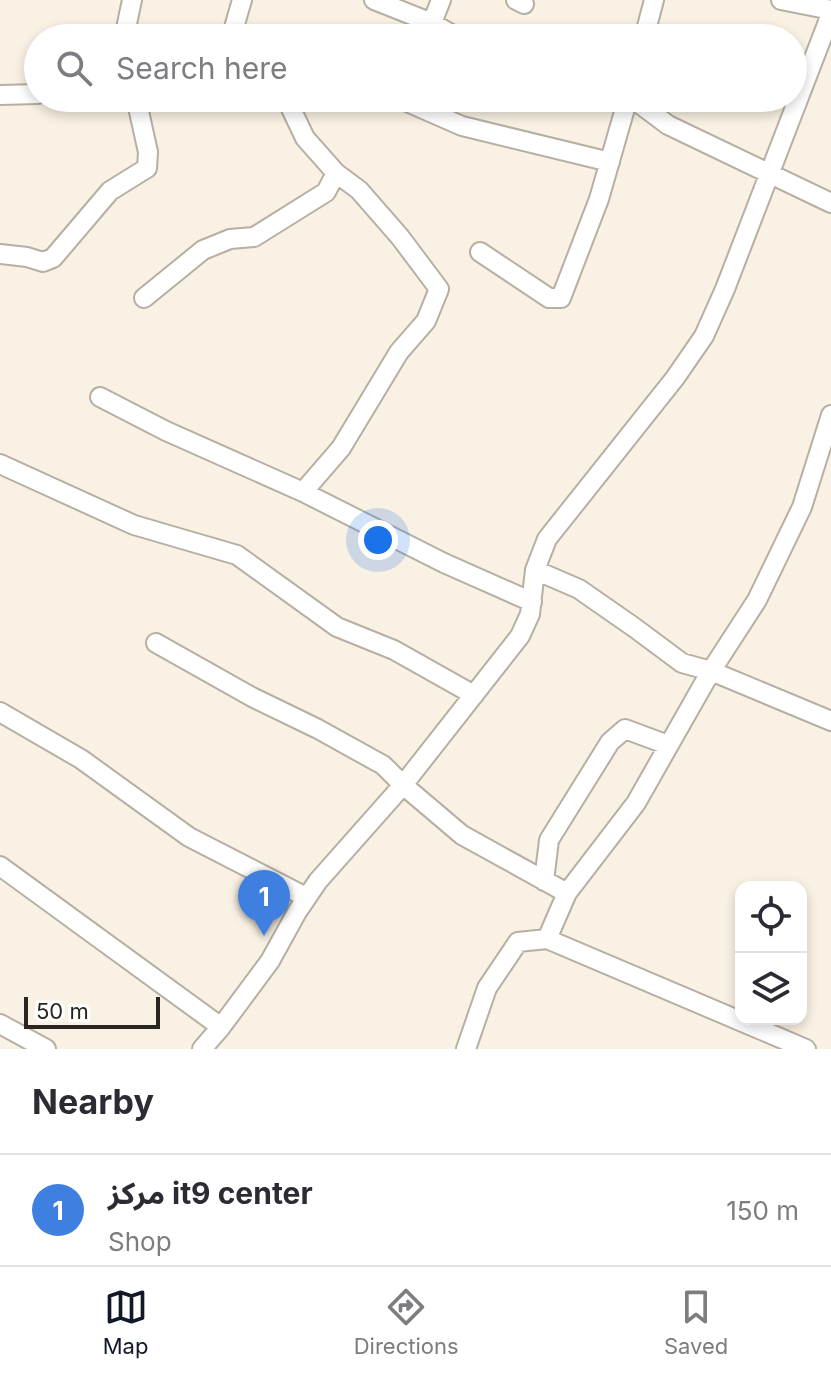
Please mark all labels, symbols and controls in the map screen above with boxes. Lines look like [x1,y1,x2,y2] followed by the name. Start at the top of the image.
[24,24,807,112] search box
[52,46,96,90] icon: search
[116,50,288,86] text: Search here
[358,520,398,560] your location
[238,870,290,936] pin: 1
[735,881,807,1025] map controls
[735,881,807,953] button: locate
[735,953,807,1025] button: layers
[24,993,160,1029] scale bar
[36,998,89,1024] text: 50 m
[32,1081,154,1122] text: Nearby
[108,1175,313,1211] text: مركز it9 center
[52,1195,64,1226] text: 1
[726,1195,799,1226] text: 150 m
[108,1226,172,1257] text: Shop
[103,1285,148,1359] tab: Map
[354,1285,459,1359] tab: Directions
[664,1285,728,1359] tab: Saved

